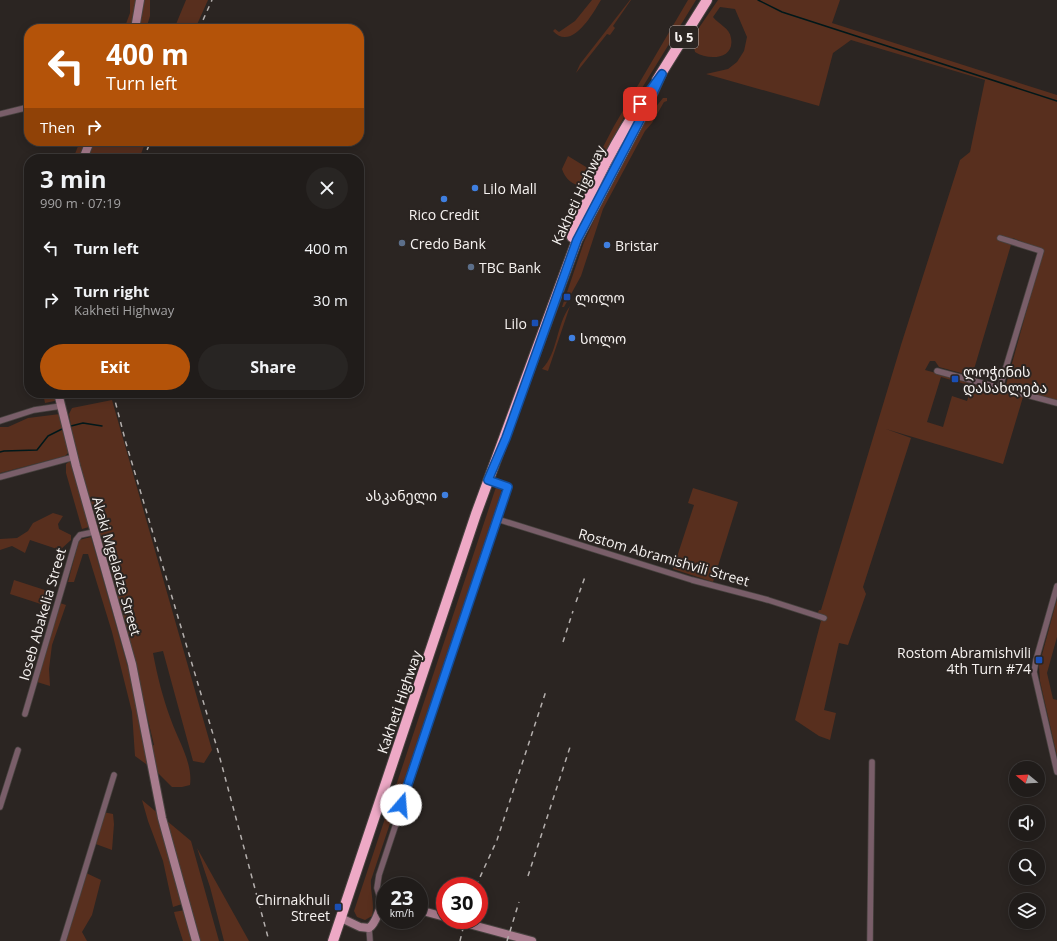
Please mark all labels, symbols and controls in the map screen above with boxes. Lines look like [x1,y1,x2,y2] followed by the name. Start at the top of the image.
[670,26,698,48] road number: ს 5
[106,35,189,73] text: 400 m
[40,40,92,92] icon: left
[106,71,177,95] text: Turn left
[623,87,657,121] pin
[629,93,651,115] icon: arrive
[83,116,105,138] icon: right
[40,117,75,137] text: Then
[547,141,610,248] street label: Kakheti Highway
[40,162,107,195] text: 3 min
[306,167,348,209] button: close
[483,179,537,198] place label: Lilo Mall
[470,183,480,193] marker: Lilo Mall
[40,194,121,212] text: 990 m · 07:19
[439,194,449,204] marker: Rico Credit
[409,205,479,224] place label: Rico Credit
[410,234,486,253] place label: Credo Bank
[615,236,659,255] place label: Bristar
[40,237,62,259] icon: left
[74,238,139,258] text: Turn left
[304,238,348,258] text: 400 m
[397,238,407,248] marker: Credo Bank
[602,240,612,250] marker: Bristar
[479,258,542,277] place label: TBC Bank
[466,262,476,272] marker: TBC Bank
[74,281,149,301] text: Turn right
[575,288,625,307] place label: ლილო
[40,289,62,311] icon: right
[313,290,348,310] text: 30 m
[562,292,572,302] marker: ლილო
[74,301,174,319] text: Kakheti Highway
[504,314,527,333] place label: Lilo
[530,318,540,328] marker: Lilo
[580,329,626,348] place label: სოლო
[567,333,577,343] marker: სოლო
[40,344,190,390] button: Exit
[198,344,348,390] button: Share
[963,362,1047,397] place label: ლოჭინის დასახლება
[950,374,960,384] marker: ლოჭინის დასახლება
[365,486,437,505] place label: ასკანელი
[440,490,450,500] marker: ასკანელი
[88,494,146,638] street label: Akaki Mgeladze Street
[576,524,752,590] street label: Rostom Abramishvili Street
[14,545,70,683] street label: Ioseb Abakelia Street
[897,643,1031,678] place label: Rostom Abramishvili 4th Turn #74
[372,647,426,756] street label: Kakheti Highway
[1034,655,1044,665] marker: Rostom Abramishvili 4th Turn #74
[1009,761,1045,797] north arrow
[1009,761,1045,929] map controls
[380,784,422,826] position arrow
[1009,805,1045,841] button: sound
[1009,849,1045,885] button: search
[436,877,488,929] speed limit sign: 30
[391,884,413,911] text: 23
[255,890,330,925] place label: Chirnakhuli Street
[1009,893,1045,929] button: layers
[333,902,343,912] marker: Chirnakhuli Street
[390,906,414,920] text: km/h

